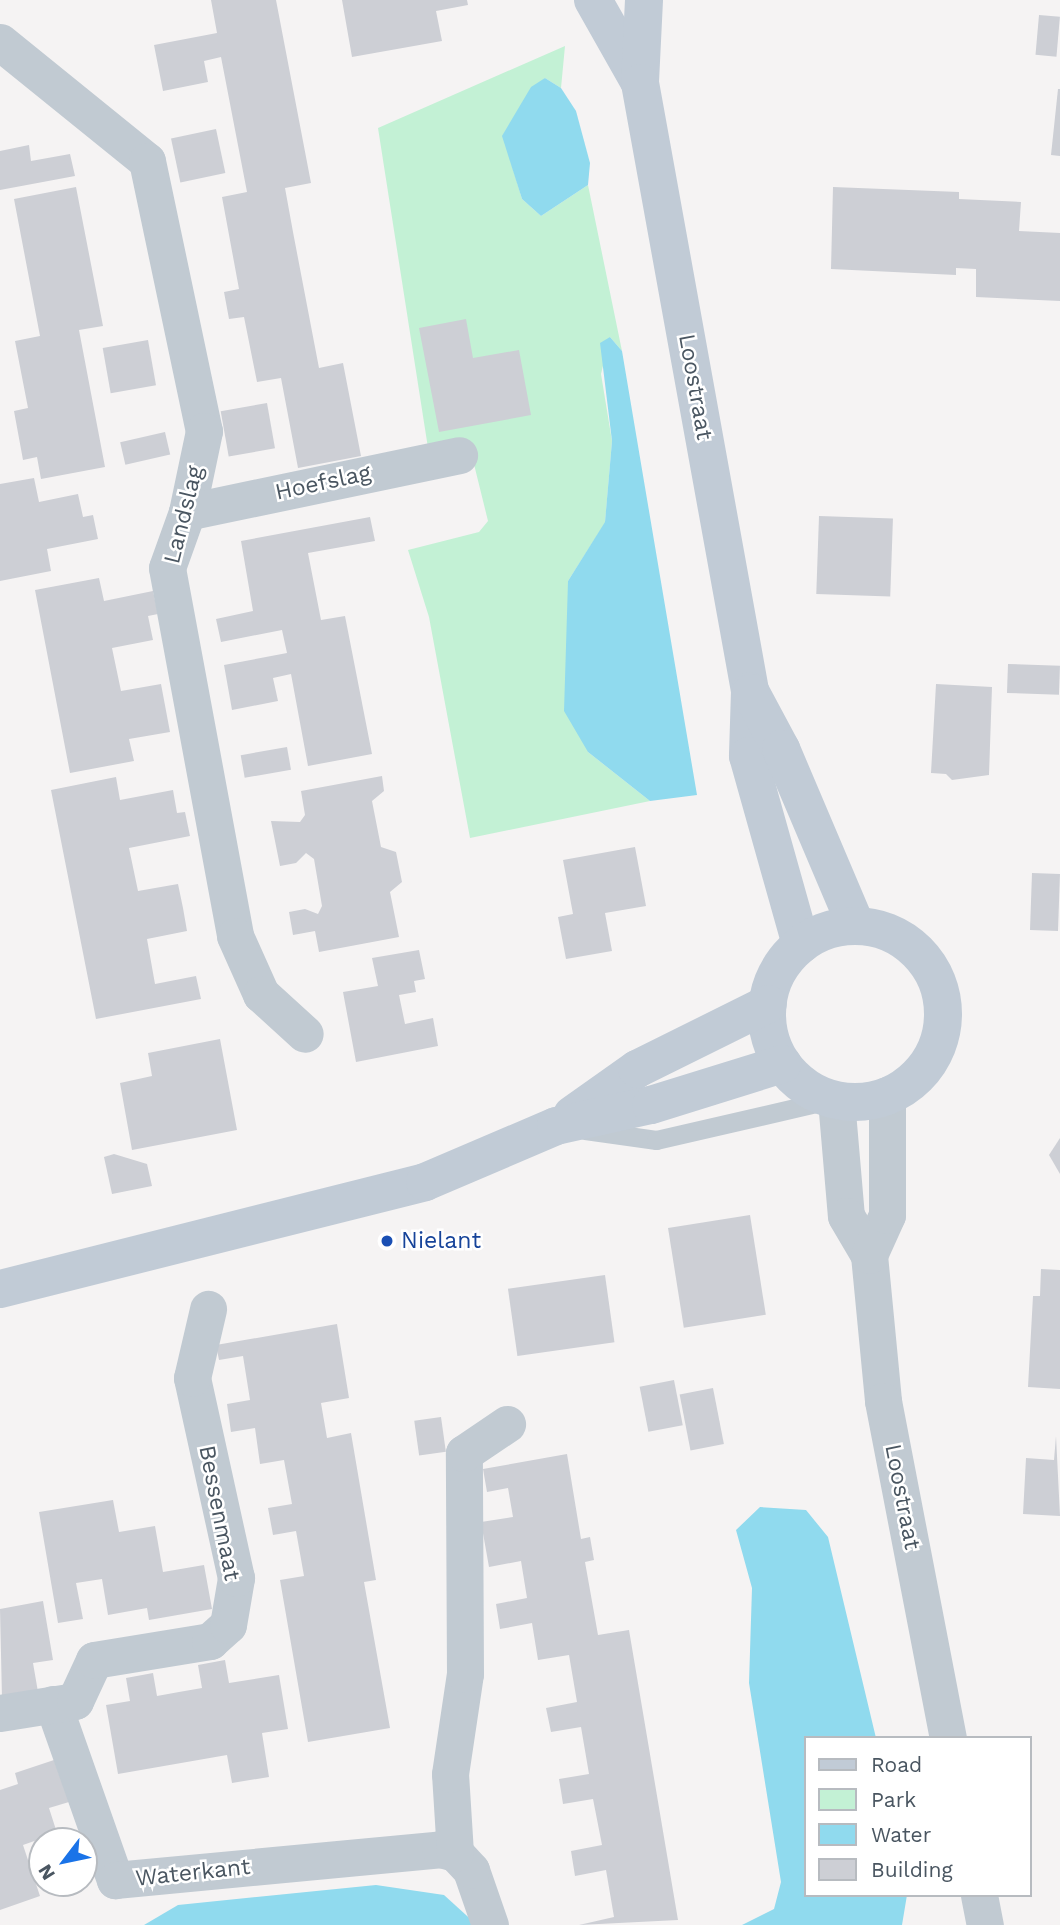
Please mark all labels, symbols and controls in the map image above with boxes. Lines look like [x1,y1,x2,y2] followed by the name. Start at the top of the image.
[672,332,718,442] street label: Loostraat
[273,459,373,507] street label: Hoefslag
[159,463,209,567] street label: Landslag
[401,1227,481,1255] place label: Nielant
[379,1233,395,1249] marker: Nielant
[878,1442,926,1552] street label: Loostraat
[192,1443,246,1583] street label: Bessenmaat
[804,1736,1032,1897] legend
[871,1752,922,1777] text: Road
[871,1787,916,1812] text: Park
[871,1822,931,1847] text: Water
[28,1827,98,1897] north arrow
[134,1853,252,1893] street label: Waterkant
[871,1857,953,1882] text: Building
[33,1860,60,1884] text: N

